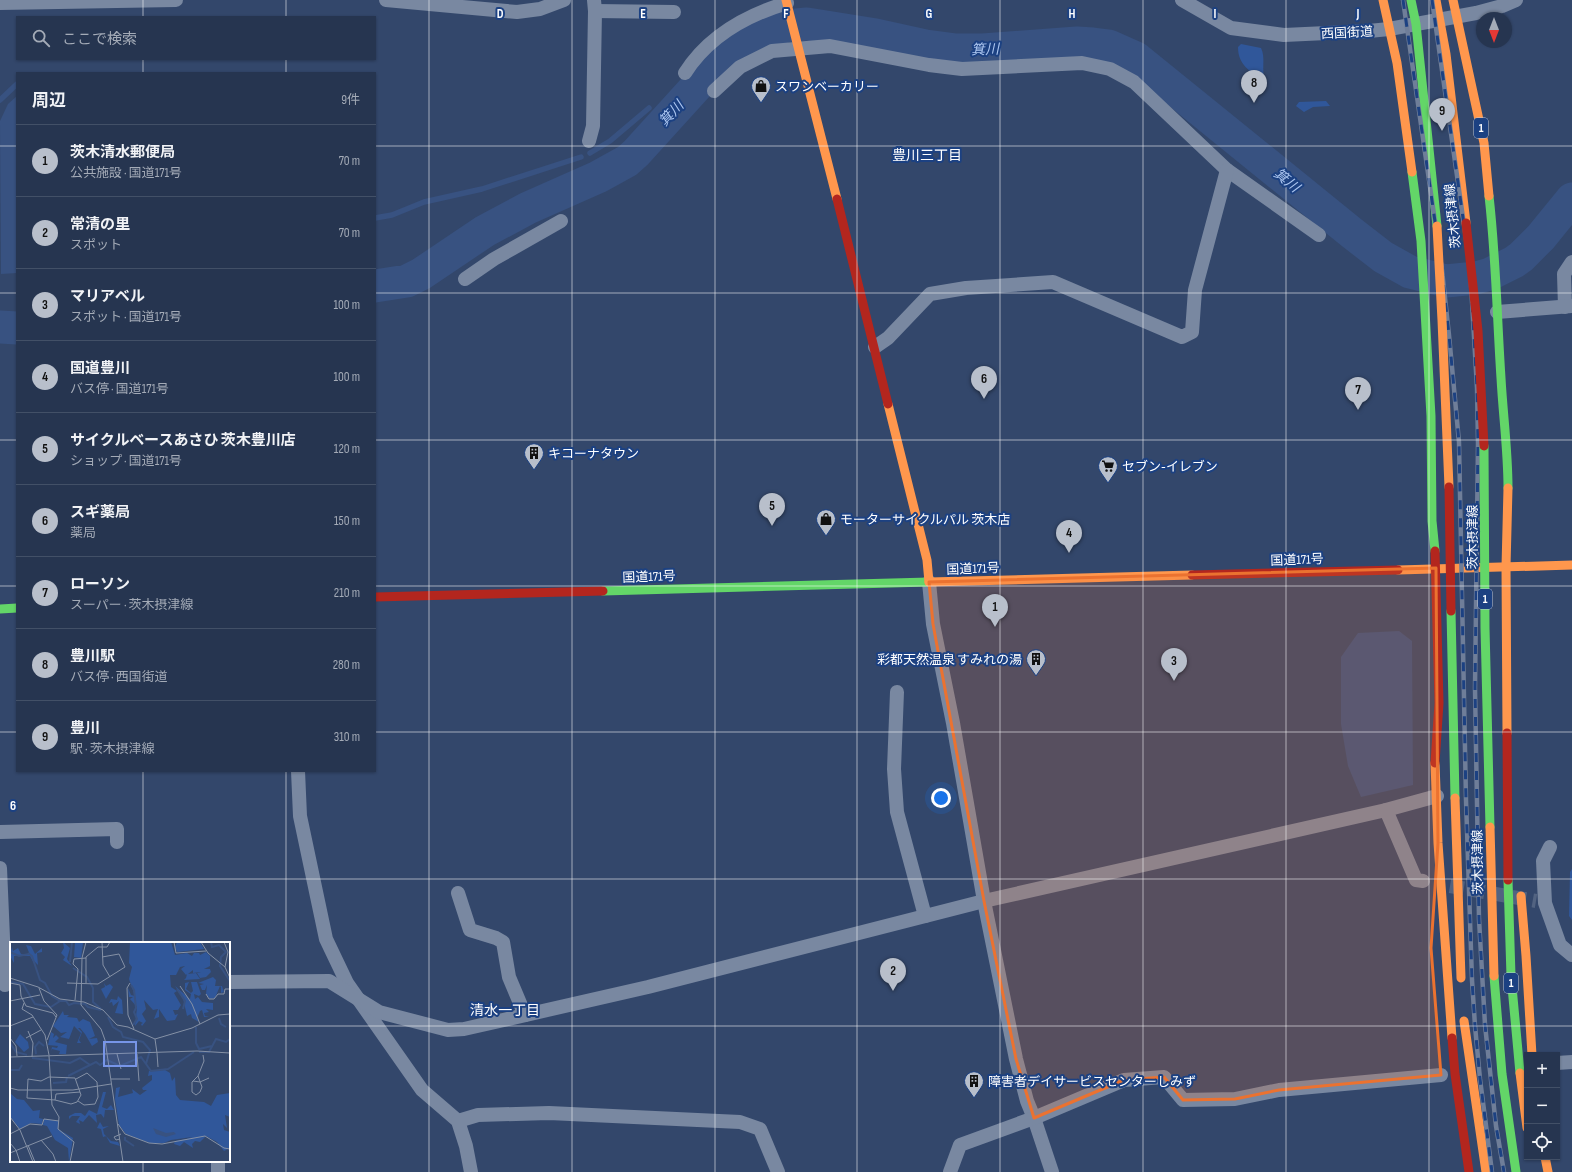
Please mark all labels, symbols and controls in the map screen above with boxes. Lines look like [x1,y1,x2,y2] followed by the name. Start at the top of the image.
[497,6,504,22] text: D
[640,6,646,22] text: E
[783,6,789,22] text: F
[926,6,933,22] text: G
[1069,6,1076,22] text: H
[1214,6,1217,22] text: I
[1356,6,1360,22] text: J
[1476,12,1512,48] north arrow
[16,16,376,60] search box
[1321,24,1373,42] street label: 西国街道
[30,27,52,49] icon: search
[62,30,137,49] text: ここで検索
[971,40,1001,58] water label: 箕川
[1241,70,1267,103] pin: 8
[750,75,772,103] shop icon: スワンベーカリー
[775,79,879,95] place label: スワンベーカリー
[32,91,66,111] text: 周辺
[341,92,360,108] text: 9件
[656,96,688,129] water label: 箕川
[1429,98,1455,131] pin: 9
[1474,118,1488,138] road number: 1
[70,143,175,162] text: 茨木清水郵便局
[892,147,962,164] district label: 豊川三丁目
[42,153,48,169] text: 1
[339,153,360,169] text: 70 m
[70,165,182,181] text: 公共施設 · 国道171号
[1270,165,1304,197] water label: 箕川
[1442,183,1464,249] street label: 茨木摂津線
[70,215,130,234] text: 常清の里
[42,225,48,241] text: 2
[339,225,360,241] text: 70 m
[70,237,122,253] text: スポット
[70,287,145,306] text: マリアベル
[42,297,48,313] text: 3
[333,297,360,313] text: 100 m
[70,309,182,325] text: スポット · 国道171号
[70,359,130,378] text: 国道豊川
[971,366,997,399] pin: 6
[42,369,48,385] text: 4
[333,369,360,385] text: 100 m
[1345,377,1371,410] pin: 7
[70,381,169,397] text: バス停 · 国道171号
[70,431,296,450] text: サイクルベースあさひ 茨木豊川店
[42,441,48,457] text: 5
[334,441,360,457] text: 120 m
[523,442,545,470] building icon: キコーナタウン
[548,446,639,462] place label: キコーナタウン
[70,453,182,469] text: ショップ · 国道171号
[1097,455,1119,483] supermarket icon: セブン-イレブン
[1122,459,1218,475] place label: セブン-イレブン
[759,493,785,526] pin: 5
[70,503,130,522] text: スギ薬局
[1465,504,1481,570] street label: 茨木摂津線
[815,508,837,536] shop icon: モーターサイクルパル 茨木店
[840,512,1010,528] place label: モーターサイクルパル 茨木店
[42,513,48,529] text: 6
[334,513,360,529] text: 150 m
[1056,520,1082,553] pin: 4
[70,525,96,541] text: 薬局
[1270,551,1324,569] street label: 国道171号
[946,560,1000,578] street label: 国道171号
[622,568,676,586] street label: 国道171号
[70,575,130,594] text: ローソン
[42,585,48,601] text: 7
[334,585,360,601] text: 210 m
[1478,589,1492,609] road number: 1
[982,594,1008,627] pin: 1
[70,597,194,613] text: スーパー · 茨木摂津線
[70,647,115,666] text: 豊川駅
[1025,648,1047,676] building icon: 彩都天然温泉 すみれの湯
[1161,648,1187,681] pin: 3
[877,652,1022,668] place label: 彩都天然温泉 すみれの湯
[42,657,48,673] text: 8
[333,657,360,673] text: 280 m
[70,669,168,685] text: バス停 · 西国街道
[70,719,100,738] text: 豊川
[42,729,48,745] text: 9
[334,729,360,745] text: 310 m
[70,741,155,757] text: 駅 · 茨木摂津線
[931,788,951,808] your location
[10,798,16,814] text: 6
[1469,829,1487,895] street label: 茨木摂津線
[10,942,230,1162] inset map
[880,958,906,991] pin: 2
[1504,973,1518,993] road number: 1
[470,1002,540,1019] district label: 清水一丁目
[1524,1052,1560,1160] map controls
[1524,1052,1560,1088] button: +
[963,1070,985,1098] building icon: 障害者デイサービスセンターしみず
[988,1074,1196,1090] place label: 障害者デイサービスセンターしみず
[1524,1088,1560,1124] button: −
[1524,1124,1560,1160] button: locate

